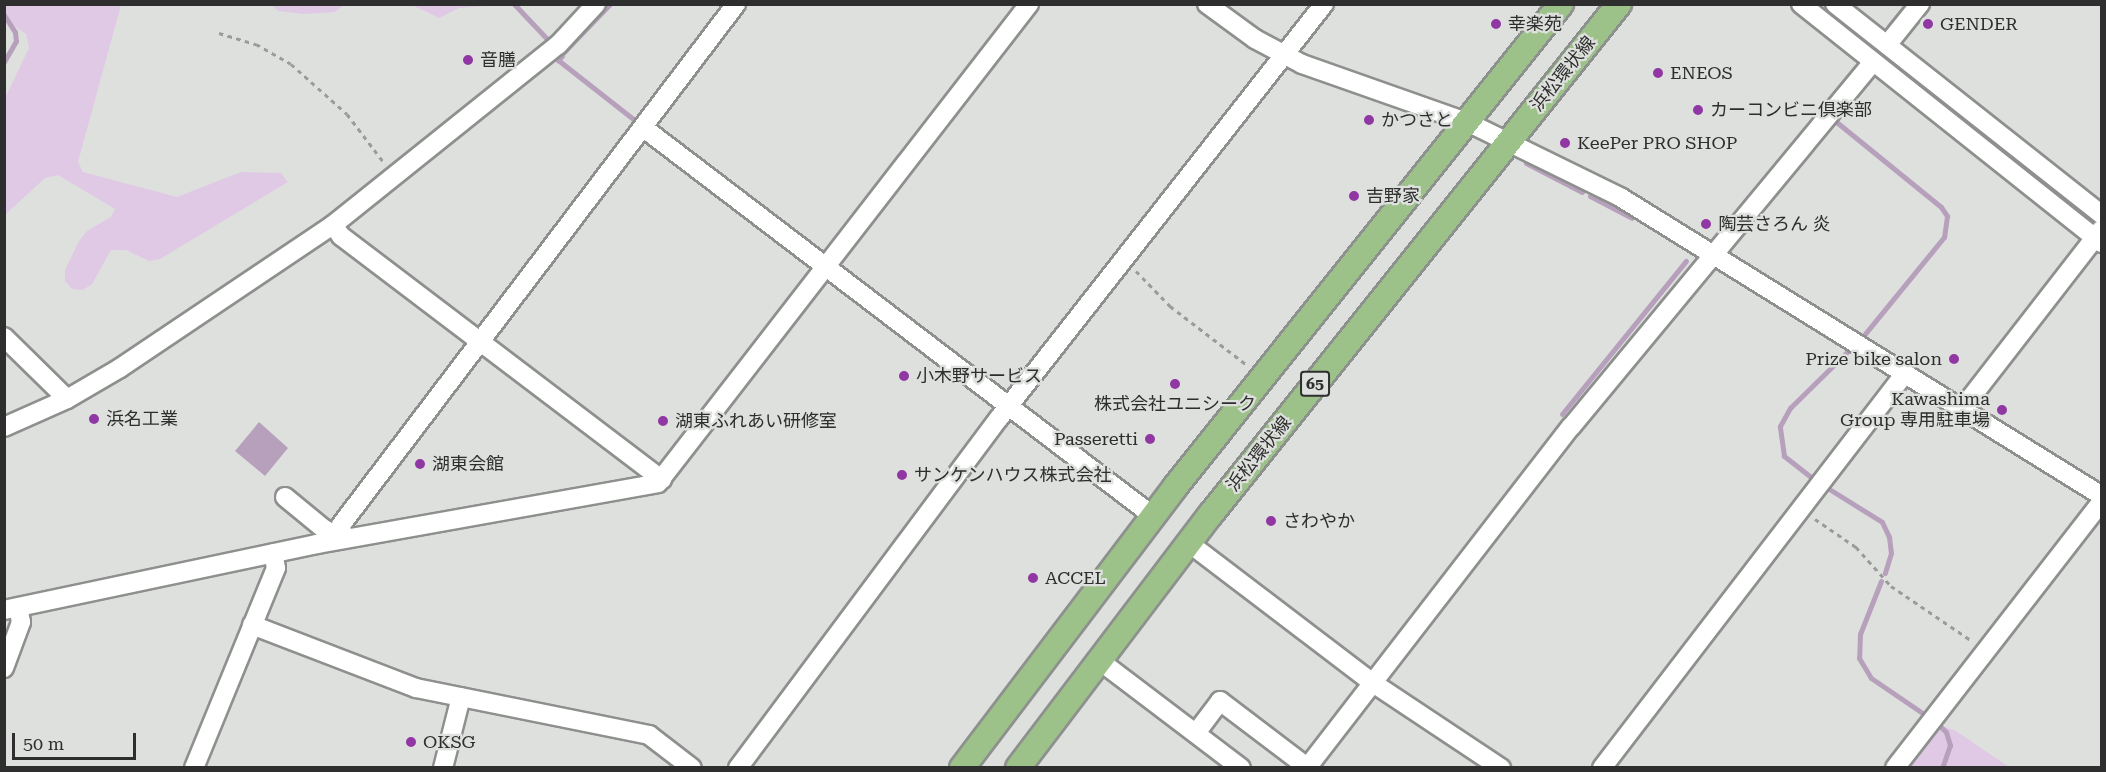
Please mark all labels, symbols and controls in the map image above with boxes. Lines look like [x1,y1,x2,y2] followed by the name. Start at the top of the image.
[1508,13,1562,35] place label: 幸楽苑
[1940,13,2018,35] place label: GENDER
[1489,17,1503,31] marker: 幸楽苑
[1921,17,1935,31] marker: GENDER
[1526,32,1600,116] street label: 浜松環状線
[480,49,516,71] place label: 音膳
[461,53,475,67] marker: 音膳
[1670,62,1733,84] place label: ENEOS
[1651,66,1665,80] marker: ENEOS
[1710,99,1872,121] place label: カーコンビニ倶楽部
[1691,103,1705,117] marker: カーコンビニ倶楽部
[1381,109,1453,131] place label: かつさと
[1362,113,1376,127] marker: かつさと
[1577,132,1737,154] place label: KeePer PRO SHOP
[1558,136,1572,150] marker: KeePer PRO SHOP
[1366,185,1420,207] place label: 吉野家
[1347,189,1361,203] marker: 吉野家
[1718,213,1831,235] place label: 陶芸さろん 炎
[1699,217,1713,231] marker: 陶芸さろん 炎
[1805,348,1942,370] place label: Prize bike salon
[1947,352,1961,366] marker: Prize bike salon
[916,365,1042,387] place label: 小木野サービス
[897,369,911,383] marker: 小木野サービス
[1300,371,1330,397] road number: 65
[1168,377,1182,391] marker: 株式会社ユニシーク
[1840,389,1990,432] place label: Kawashima Group 専用駐車場
[1094,393,1256,415] place label: 株式会社ユニシーク
[1995,403,2009,417] marker: Kawashima Group 専用駐車場
[106,408,178,430] place label: 浜名工業
[675,410,837,432] place label: 湖東ふれあい研修室
[87,412,101,426] marker: 浜名工業
[1222,412,1296,496] street label: 浜松環状線
[656,414,670,428] marker: 湖東ふれあい研修室
[1054,428,1138,450] place label: Passeretti
[1143,432,1157,446] marker: Passeretti
[432,453,504,475] place label: 湖東会館
[413,457,427,471] marker: 湖東会館
[914,464,1112,486] place label: サンケンハウス株式会社
[895,468,909,482] marker: サンケンハウス株式会社
[1283,510,1355,532] place label: さわやか
[1264,514,1278,528] marker: さわやか
[1045,567,1106,589] place label: ACCEL
[1026,571,1040,585] marker: ACCEL
[15,721,140,759] scale bar
[423,731,475,753] place label: OKSG
[23,733,64,754] text: 50 m
[404,735,418,749] marker: OKSG

